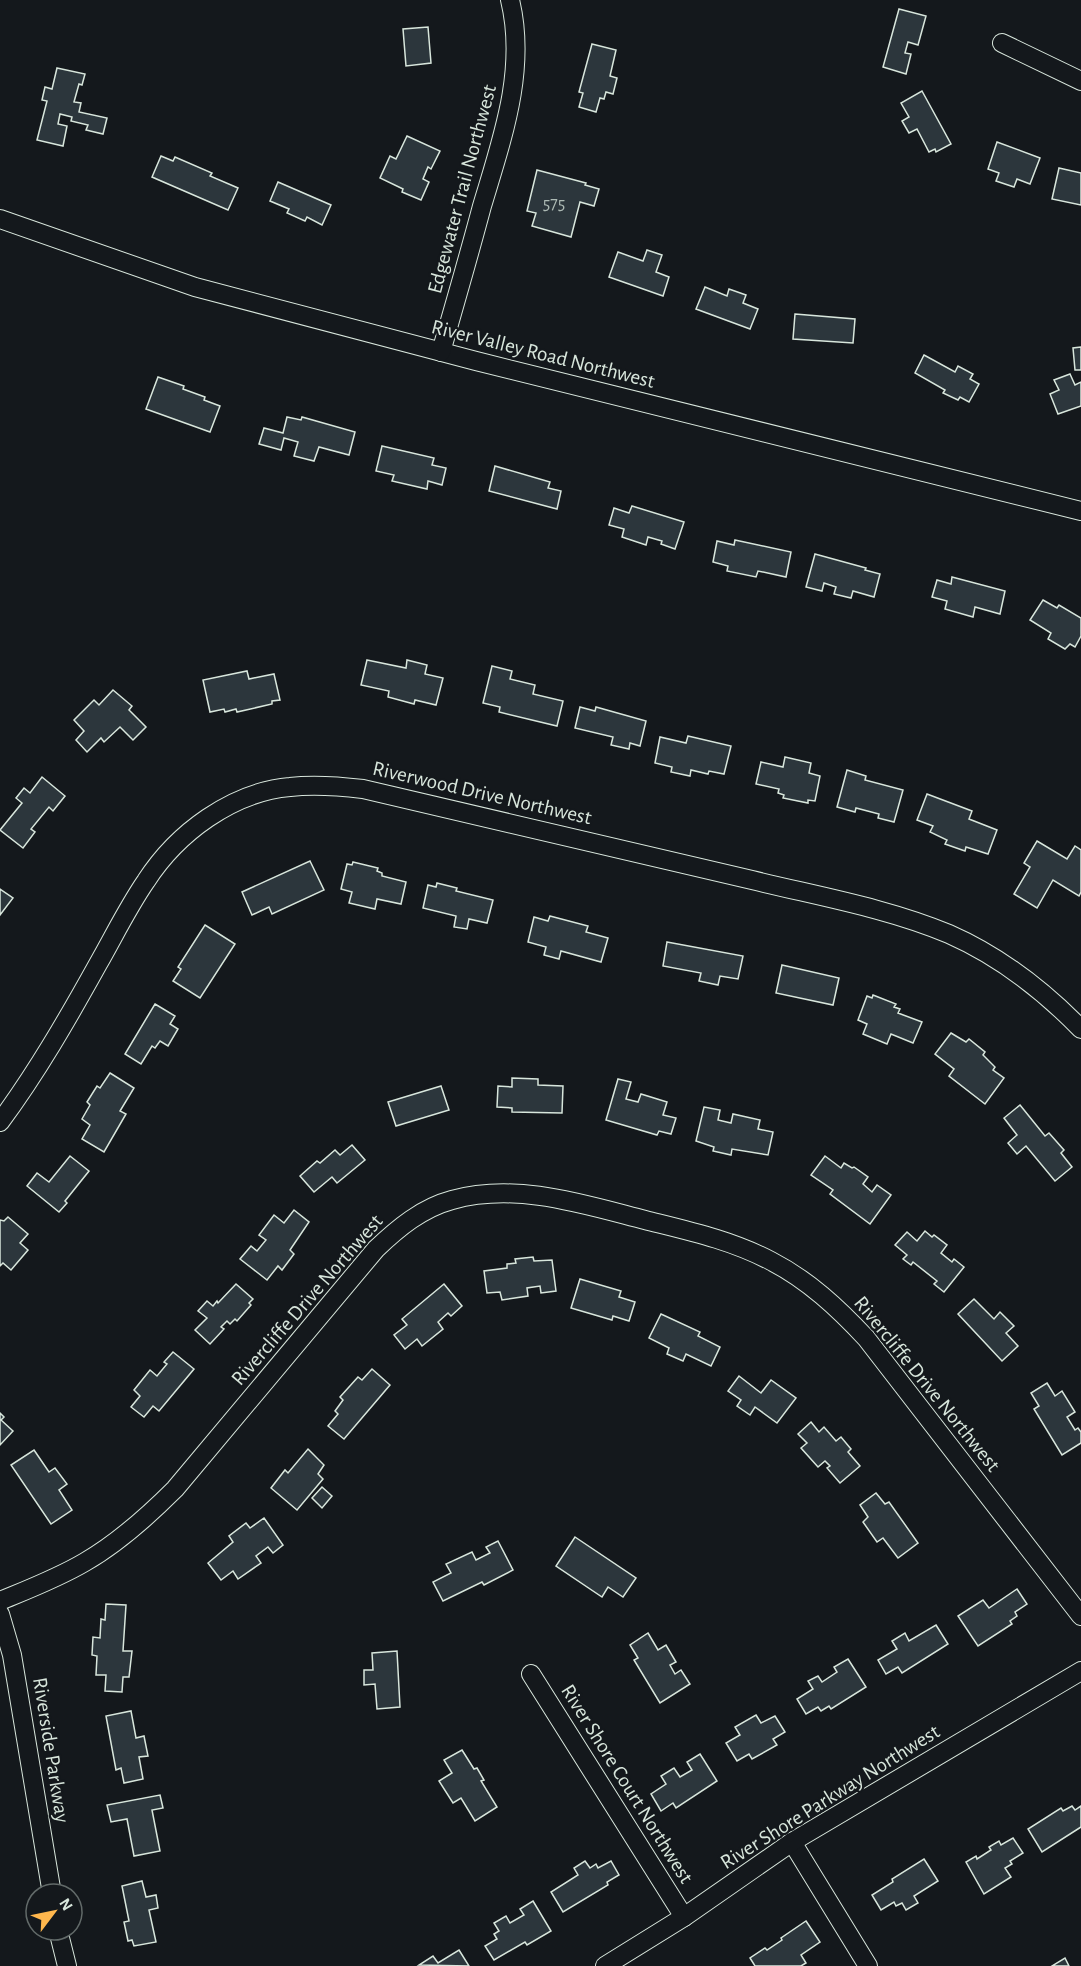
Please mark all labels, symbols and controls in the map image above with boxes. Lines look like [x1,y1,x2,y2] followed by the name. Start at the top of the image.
[424,82,500,296] street label: Edgewater Trail Northwest
[543,195,565,213] house number: 575
[429,316,657,392] street label: River Valley Road Northwest
[370,758,594,828] street label: Riverwood Drive Northwest
[227,1210,387,1389] street label: Rivercliffe Drive Northwest
[850,1292,1004,1476] street label: Rivercliffe Drive Northwest
[29,1676,73,1824] street label: Riverside Parkway
[557,1681,697,1887] street label: River Shore Court Northwest
[717,1721,943,1873] street label: River Shore Parkway Northwest
[24,1882,84,1942] north arrow
[56,1896,76,1914] text: N

